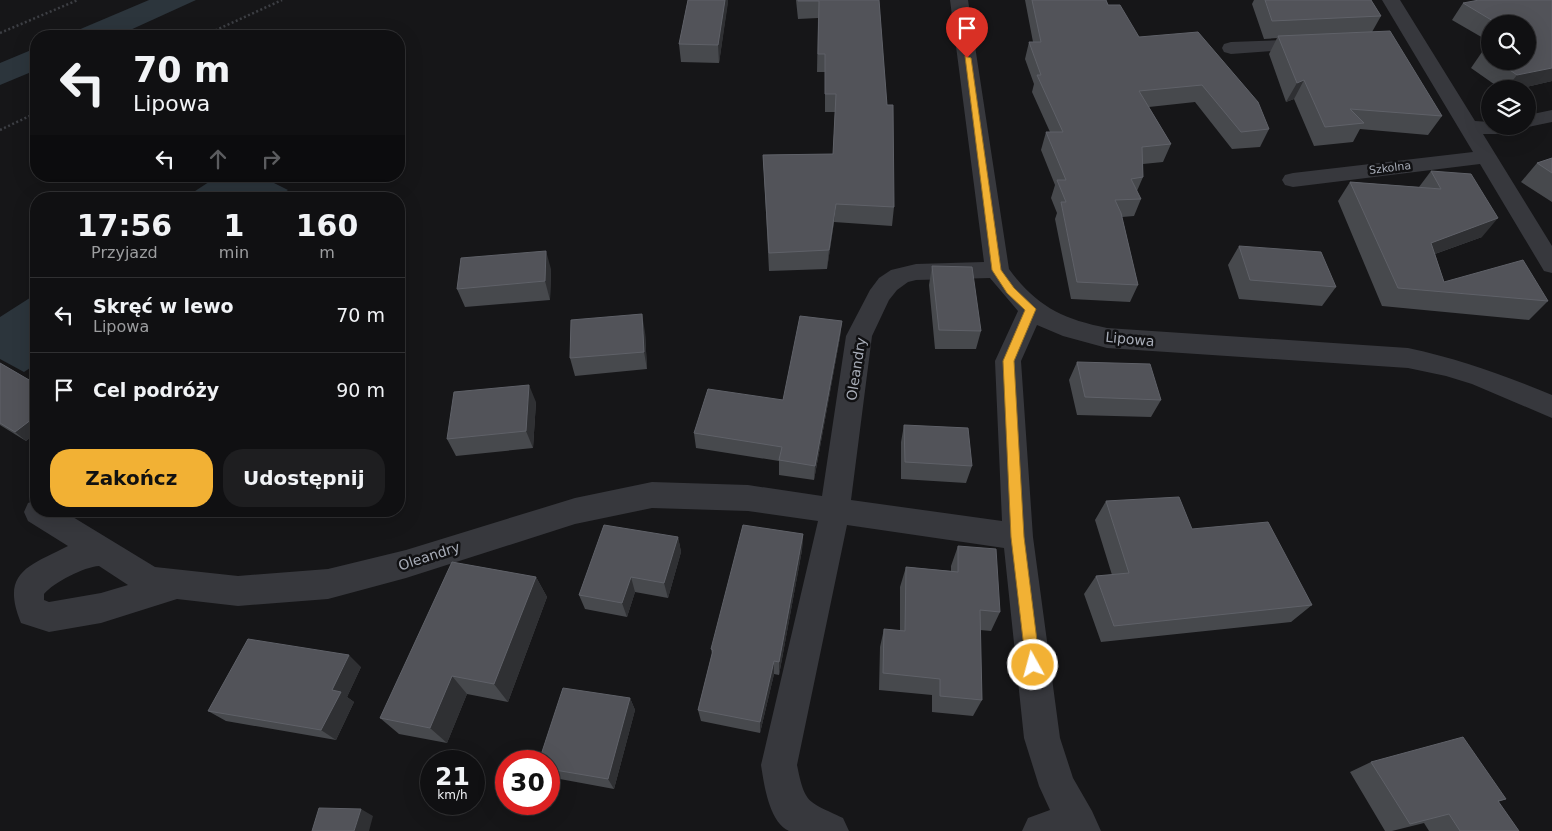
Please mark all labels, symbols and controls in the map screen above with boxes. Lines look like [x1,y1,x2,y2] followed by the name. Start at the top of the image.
[946,7,988,58] pin
[953,14,981,42] icon: arrive
[1481,15,1536,135] map controls
[1481,15,1536,70] button: search
[50,50,115,115] icon: left
[133,50,230,90] text: 70 m
[1481,80,1536,135] button: layers
[133,91,210,116] text: Lipowa
[151,145,179,173] icon: left
[204,145,232,173] icon: ahead
[257,145,285,173] icon: right
[1368,159,1412,177] street label: Szkolna
[77,208,172,243] text: 17:56
[223,208,244,243] text: 1
[296,208,358,243] text: 160
[91,243,158,262] text: Przyjazd
[219,243,249,262] text: min
[319,243,335,262] text: m
[93,295,234,317] text: Skręć w lewo
[50,301,78,329] icon: left
[336,304,385,326] text: 70 m
[93,317,149,336] text: Lipowa
[1105,329,1155,349] street label: Lipowa
[843,336,869,402] street label: Oleandry
[50,376,78,404] icon: arrive
[93,379,219,401] text: Cel podróży
[336,379,385,401] text: 90 m
[50,449,213,507] button: Zakończ
[223,449,385,507] button: Udostępnij
[396,539,462,573] street label: Oleandry
[1006,638,1058,690] position arrow
[495,750,560,815] speed limit sign: 30
[435,762,470,791] text: 21
[437,788,468,802] text: km/h

